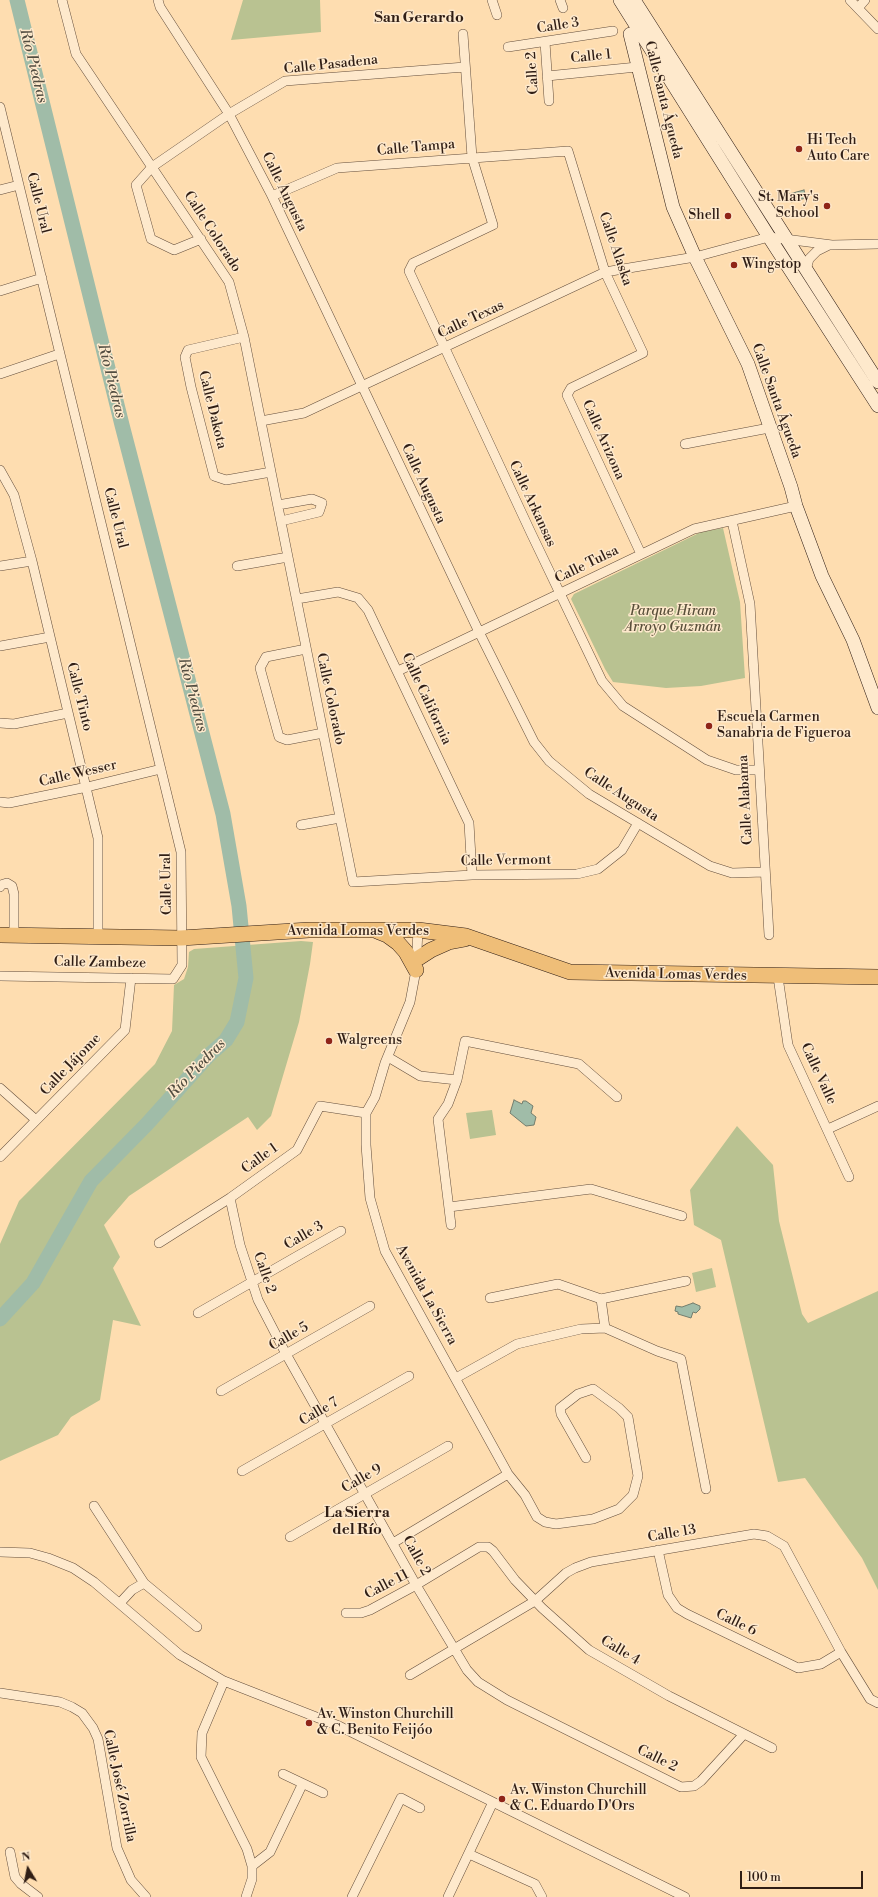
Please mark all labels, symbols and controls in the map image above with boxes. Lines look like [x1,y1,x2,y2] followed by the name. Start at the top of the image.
[374,9,464,27] district label: San Gerardo
[536,14,580,38] street label: Calle 3
[15,27,51,105] water label: Río Piedras
[640,39,686,161] street label: Calle Santa Águeda
[570,47,612,67] street label: Calle 1
[523,51,543,95] street label: Calle 2
[283,52,379,78] street label: Calle Pasadena
[807,133,870,166] place label: Hi Tech Auto Care
[376,136,456,160] street label: Calle Tampa
[794,144,804,154] marker: Hi Tech Auto Care
[258,150,310,234] street label: Calle Augusta
[22,171,54,235] street label: Calle Ural
[180,188,244,276] street label: Calle Colorado
[758,190,819,222] place label: St. Mary's School
[822,201,832,211] marker: St. Mary's School
[688,208,720,224] place label: Shell
[595,210,635,288] street label: Calle Alaska
[723,211,733,221] marker: Shell
[742,257,801,273] place label: Wingstop
[729,260,739,270] marker: Wingstop
[435,297,507,343] street label: Calle Texas
[747,341,805,461] street label: Calle Santa Águeda
[93,342,129,420] water label: Río Piedras
[194,369,230,451] street label: Calle Dakota
[578,398,628,482] street label: Calle Arizona
[397,441,449,527] street label: Calle Augusta
[505,458,559,550] street label: Calle Arkansas
[99,486,131,550] street label: Calle Ural
[552,542,622,588] street label: Calle Tulsa
[625,604,721,636] park label: Parque Hiram Arroyo Guzmán
[397,650,455,748] street label: Calle California
[312,652,348,746] street label: Calle Colorado
[174,656,210,734] water label: Río Piedras
[62,661,96,733] street label: Calle Tinto
[717,710,851,742] place label: Escuela Carmen Sanabria de Figueroa
[704,721,714,731] marker: Escuela Carmen Sanabria de Figueroa
[735,755,757,845] street label: Calle Alabama
[38,757,118,791] street label: Calle Wesser
[580,764,662,826] street label: Calle Augusta
[461,852,551,870] street label: Calle Vermont
[158,853,176,915] street label: Calle Ural
[287,924,429,940] street label: Avenida Lomas Verdes
[54,954,146,972] street label: Calle Zambeze
[605,965,747,985] street label: Avenida Lomas Verdes
[37,1031,105,1099] street label: Calle Jájome
[337,1033,402,1049] place label: Walgreens
[164,1035,230,1103] water label: Río Piedras
[324,1036,334,1046] marker: Walgreens
[796,1040,840,1108] street label: Calle Valle
[238,1140,282,1178] street label: Calle 1
[281,1218,327,1254] street label: Calle 3
[392,1242,460,1348] street label: Avenida La Sierra
[249,1250,279,1296] street label: Calle 2
[266,1319,312,1355] street label: Calle 5
[297,1394,341,1430] street label: Calle 7
[339,1461,385,1497] street label: Calle 9
[324,1504,390,1539] district label: La Sierra del Río
[647,1521,697,1547] street label: Calle 13
[398,1533,434,1579] street label: Calle 2
[362,1566,412,1604] street label: Calle 11
[713,1606,759,1640] street label: Calle 6
[597,1633,643,1669] street label: Calle 4
[317,1707,454,1740] place label: Av. Winston Churchill & C. Benito Feijóo
[304,1718,314,1728] marker: Av. Winston Churchill & C. Benito Feijóo
[99,1728,139,1844] street label: Calle José Zorrilla
[634,1742,680,1776] street label: Calle 2
[510,1783,647,1816] place label: Av. Winston Churchill & C. Eduardo D'Ors
[497,1794,507,1804] marker: Av. Winston Churchill & C. Eduardo D'Ors
[8,1849,48,1889] north arrow
[20,1850,31,1865] text: N
[742,1863,865,1889] scale bar
[747,1870,781,1885] text: 100 m

